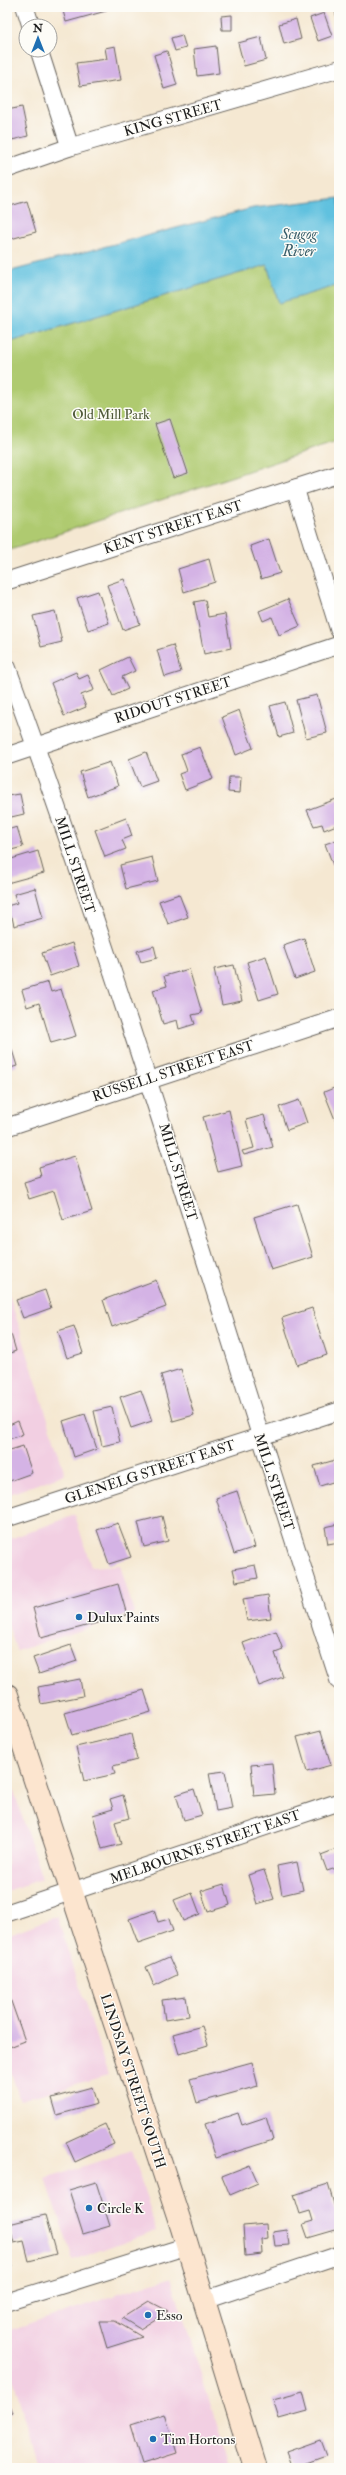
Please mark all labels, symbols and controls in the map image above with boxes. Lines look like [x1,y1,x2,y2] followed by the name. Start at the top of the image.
[18,18,58,58] north arrow
[32,22,44,35] text: N
[122,96,225,140] street label: KING STREET
[280,225,319,261] water label: Scugog River
[72,406,150,423] park label: Old Mill Park
[102,496,245,557] street label: KENT STREET EAST
[112,673,234,727] street label: RIDOUT STREET
[51,814,99,916] street label: MILL STREET
[90,1037,257,1105] street label: RUSSELL STREET EAST
[155,1121,201,1223] street label: MILL STREET
[250,1431,298,1533] street label: MILL STREET
[63,1436,238,1508] street label: GLENELG STREET EAST
[87,1609,160,1626] place label: Dulux Paints
[74,1612,84,1622] marker: Dulux Paints
[107,1806,303,1888] street label: MELBOURNE STREET EAST
[97,1991,169,2171] street label: LINDSAY STREET SOUTH
[97,2200,144,2217] place label: Circle K
[84,2203,94,2213] marker: Circle K
[156,2307,183,2324] place label: Esso
[143,2310,153,2320] marker: Esso
[161,2431,235,2448] place label: Tim Hortons
[148,2434,158,2444] marker: Tim Hortons

